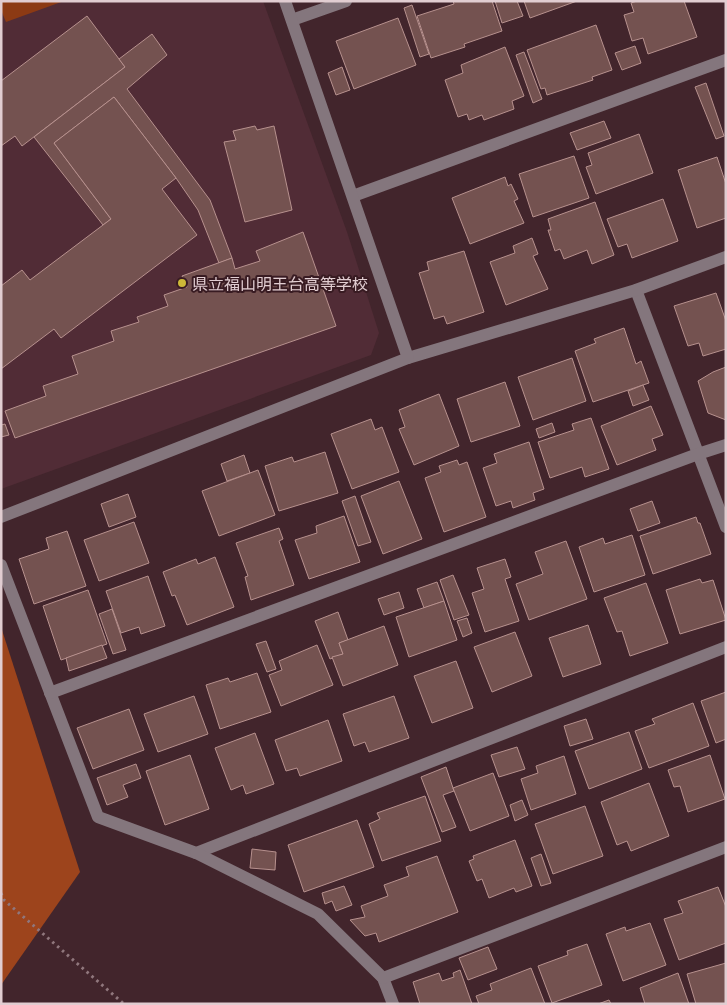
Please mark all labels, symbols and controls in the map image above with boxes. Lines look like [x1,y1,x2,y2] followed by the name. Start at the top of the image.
[192,274,368,293] place label: 県立福山明王台高等学校
[176,277,188,289] marker: 県立福山明王台高等学校

